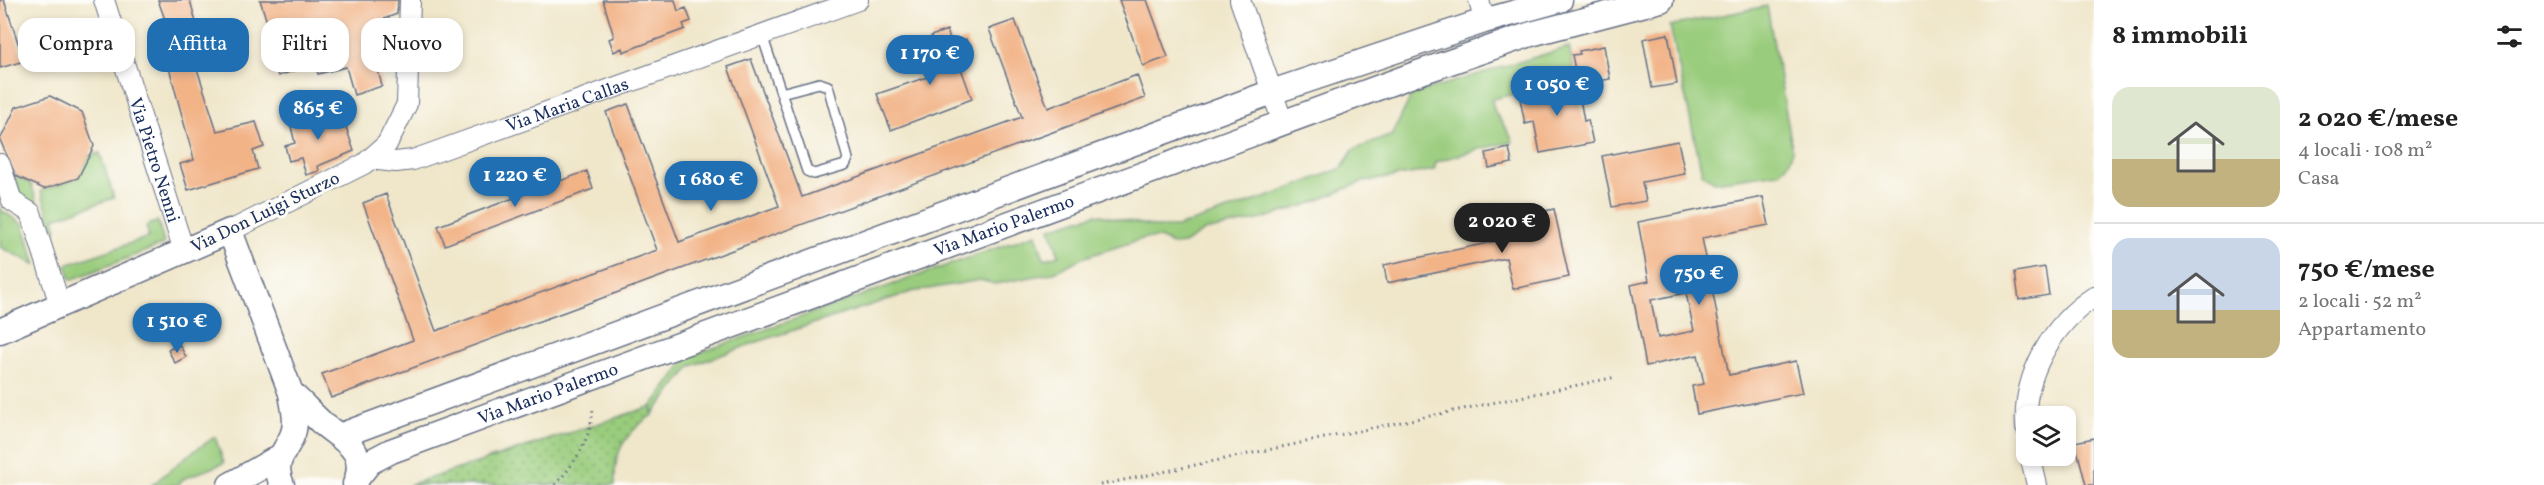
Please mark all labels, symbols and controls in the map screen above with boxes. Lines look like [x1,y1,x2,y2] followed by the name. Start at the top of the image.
[18,18,135,72] chip: Compra
[147,18,249,72] chip: Affitta
[261,18,349,72] chip: Filtri
[361,18,463,72] chip: Nuovo
[2112,18,2248,54] text: 8 immobili
[2493,20,2526,53] icon: filters
[875,35,985,86] pin: 1 170 €
[900,40,960,68] text: 1 170 €
[1502,66,1612,117] pin: 1 050 €
[1525,71,1589,99] text: 1 050 €
[503,72,632,140] street label: Via Maria Callas
[276,90,360,141] pin: 865 €
[122,95,185,226] street label: Via Pietro Nenni
[293,95,343,123] text: 865 €
[2298,101,2458,137] text: 2 020 €/mese
[2160,111,2232,183] icon: home
[2298,137,2432,165] text: 4 locali · 108 m²
[460,157,570,208] pin: 1 220 €
[656,161,766,212] pin: 1 680 €
[483,162,547,190] text: 1 220 €
[2298,165,2340,193] text: Casa
[187,166,344,260] street label: Via Don Luigi Sturzo
[679,166,743,194] text: 1 680 €
[931,190,1078,264] street label: Via Mario Palermo
[1447,203,1557,254] pin: 2 020 €
[1468,208,1536,236] text: 2 020 €
[2298,252,2435,288] text: 750 €/mese
[1657,255,1741,306] pin: 750 €
[1674,260,1724,288] text: 750 €
[2160,262,2232,334] icon: home
[2298,288,2422,316] text: 2 locali · 52 m²
[122,303,232,354] pin: 1 510 €
[147,308,207,336] text: 1 510 €
[2298,316,2426,344] text: Appartamento
[475,357,622,432] street label: Via Mario Palermo
[2016,406,2076,466] map controls
[2016,406,2076,466] button: layers

